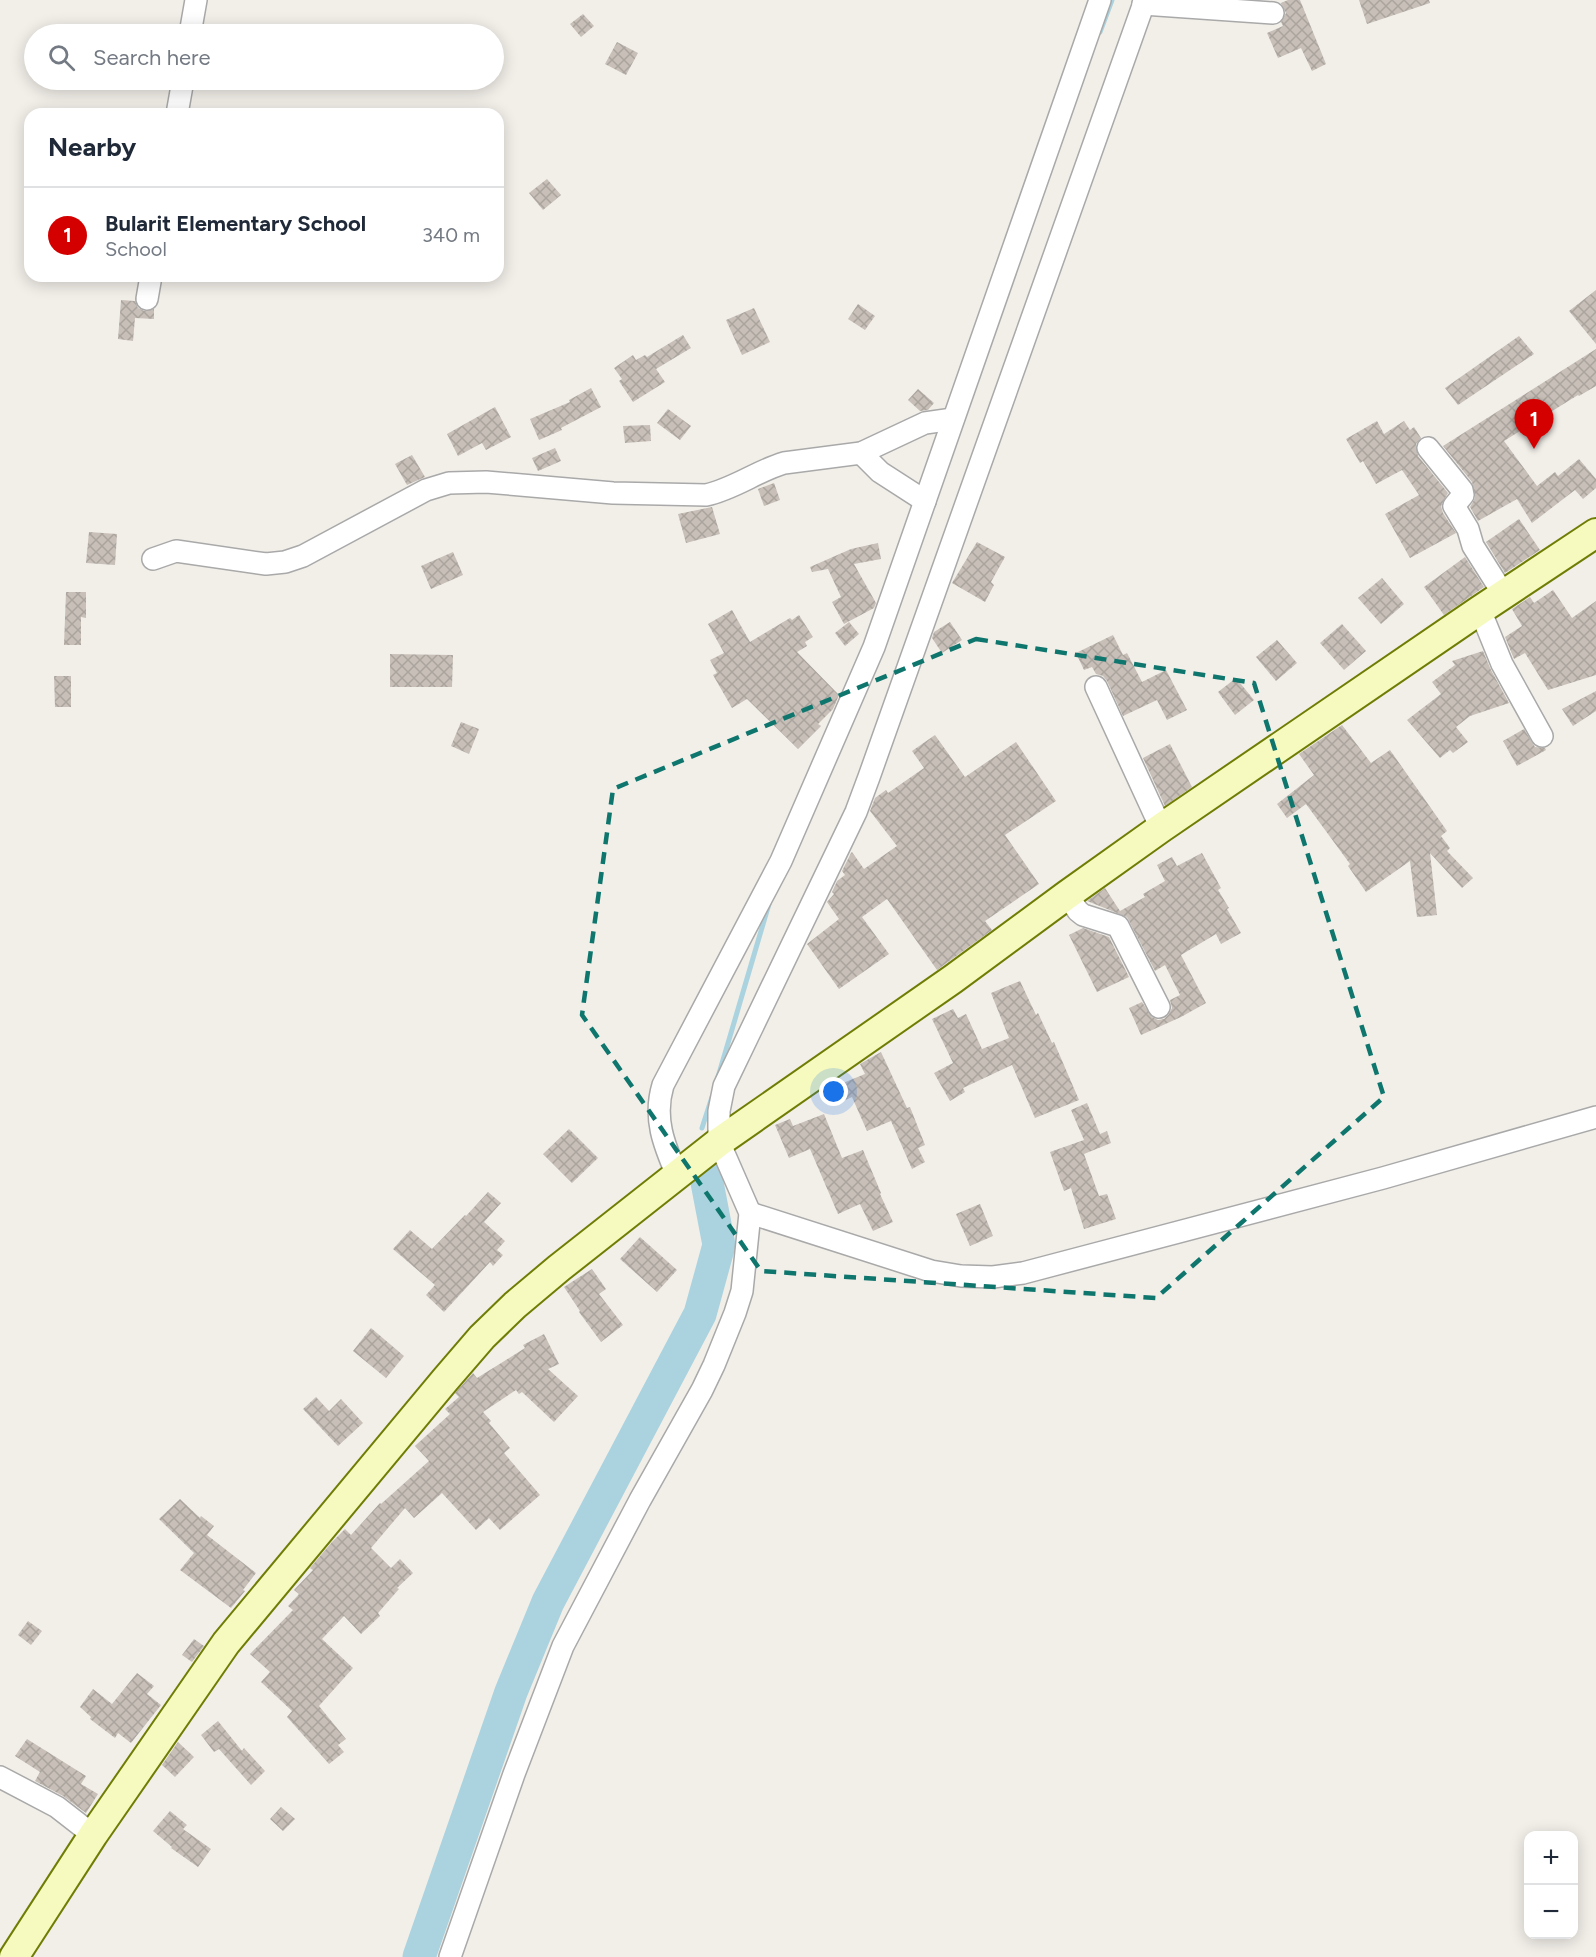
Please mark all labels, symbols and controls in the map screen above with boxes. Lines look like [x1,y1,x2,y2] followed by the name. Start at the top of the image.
[24,24,504,90] search box
[45,41,78,74] icon: search
[93,44,211,71] text: Search here
[48,131,136,163] text: Nearby
[105,210,366,237] text: Bularit Elementary School
[63,223,72,247] text: 1
[422,223,480,247] text: 340 m
[105,237,167,261] text: School
[1514,400,1553,449] pin: 1
[819,1077,848,1106] your location
[1524,1831,1578,1939] map controls
[1524,1831,1578,1885] button: +
[1524,1885,1578,1939] button: −

